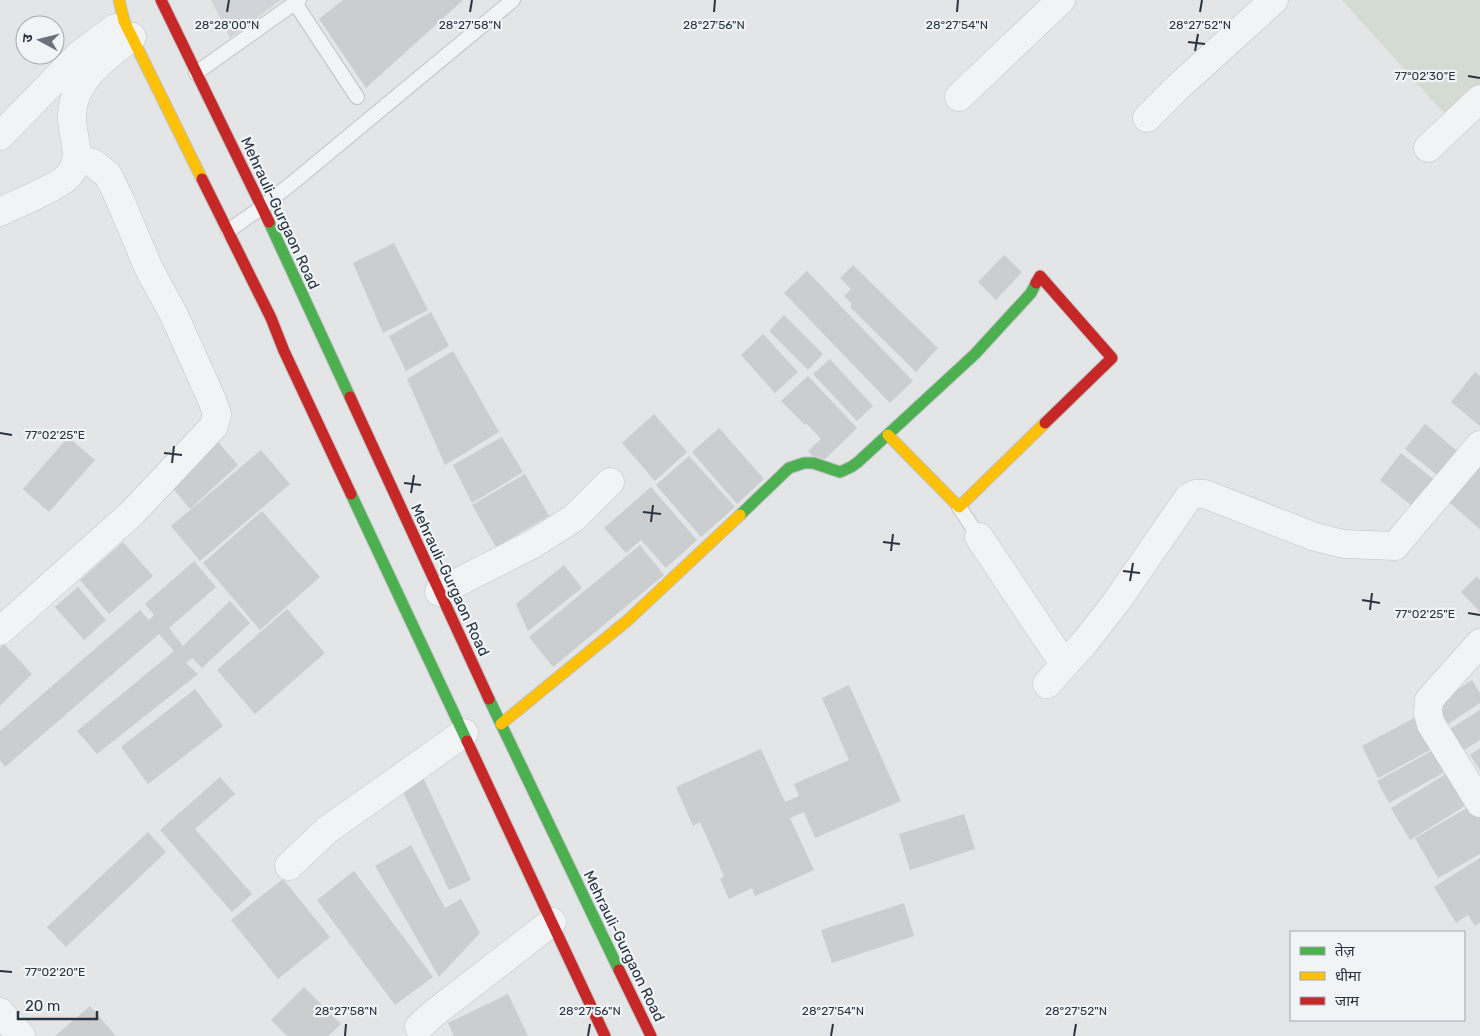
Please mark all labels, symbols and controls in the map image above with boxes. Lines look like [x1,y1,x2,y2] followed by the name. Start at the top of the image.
[15,15,65,65] north arrow
[195,18,259,32] text: 28°28'00"N
[439,18,501,32] text: 28°27'58"N
[683,18,745,32] text: 28°27'56"N
[926,18,988,32] text: 28°27'54"N
[1169,18,1231,32] text: 28°27'52"N
[19,33,37,44] text: उ
[1395,69,1455,83] text: 77°02'30"E
[237,134,323,292] street label: Mehrauli-Gurgaon Road
[25,428,85,442] text: 77°02'25"E
[407,501,493,659] street label: Mehrauli-Gurgaon Road
[1395,607,1455,621] text: 77°02'25"E
[580,868,668,1024] street label: Mehrauli-Gurgaon Road
[1290,931,1465,1021] legend
[1335,942,1356,960] text: तेज़
[25,965,85,979] text: 77°02'20"E
[1335,967,1362,985] text: धीमा
[18,988,96,1020] scale bar
[1335,992,1360,1010] text: जाम
[25,997,60,1015] text: 20 m
[315,1004,377,1018] text: 28°27'58"N
[559,1004,621,1018] text: 28°27'56"N
[802,1004,864,1018] text: 28°27'54"N
[1045,1004,1107,1018] text: 28°27'52"N

